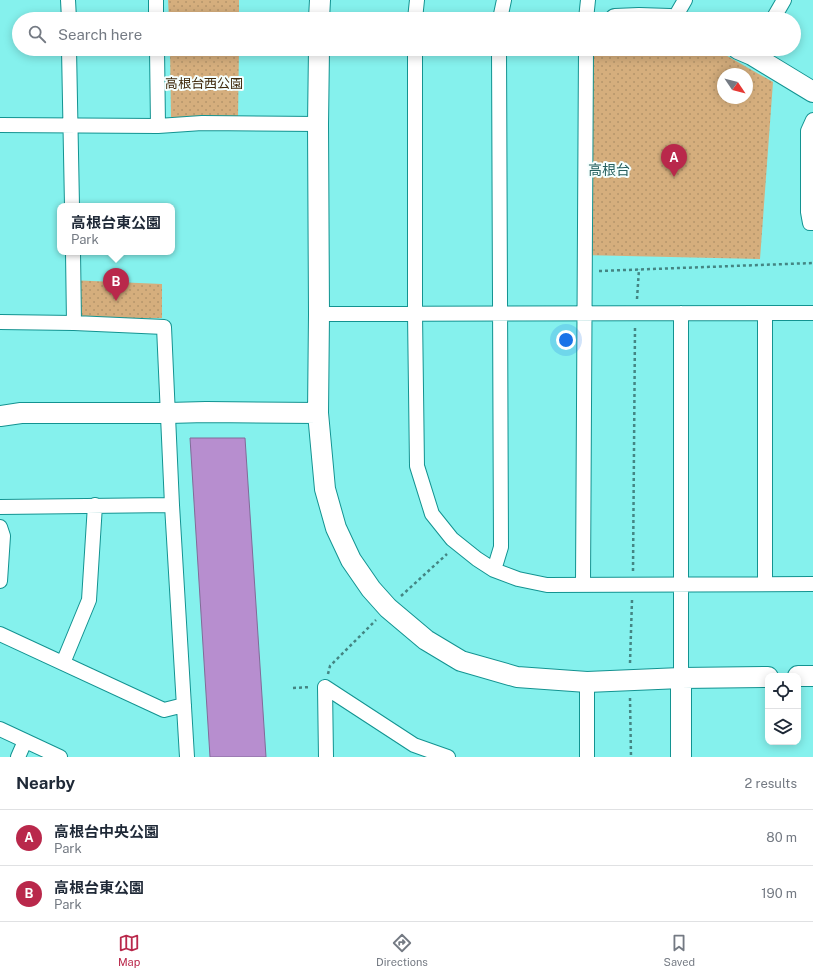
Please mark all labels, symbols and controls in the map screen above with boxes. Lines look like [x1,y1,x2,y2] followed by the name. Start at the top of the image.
[12,12,801,56] search box
[26,23,48,45] icon: search
[58,26,142,43] text: Search here
[717,68,753,104] north arrow
[165,76,243,91] park label: 高根台西公園
[661,144,687,177] pin: A
[588,162,630,178] district label: 高根台
[57,203,175,255] popup
[71,214,161,231] text: 高根台東公園
[71,232,99,247] text: Park
[103,268,129,301] pin: B
[556,330,576,350] your location
[765,673,801,745] map controls
[765,673,801,709] button: locate
[765,709,801,745] button: layers
[16,773,75,793] text: Nearby
[745,776,797,791] text: 2 results
[54,823,159,840] text: 高根台中央公園
[24,830,34,845] text: A
[766,830,797,845] text: 80 m
[54,841,82,856] text: Park
[54,879,144,896] text: 高根台東公園
[25,886,33,901] text: B
[761,886,797,901] text: 190 m
[54,897,82,912] text: Park
[118,932,140,968] tab: Map
[376,932,428,968] tab: Directions
[664,932,695,968] tab: Saved

